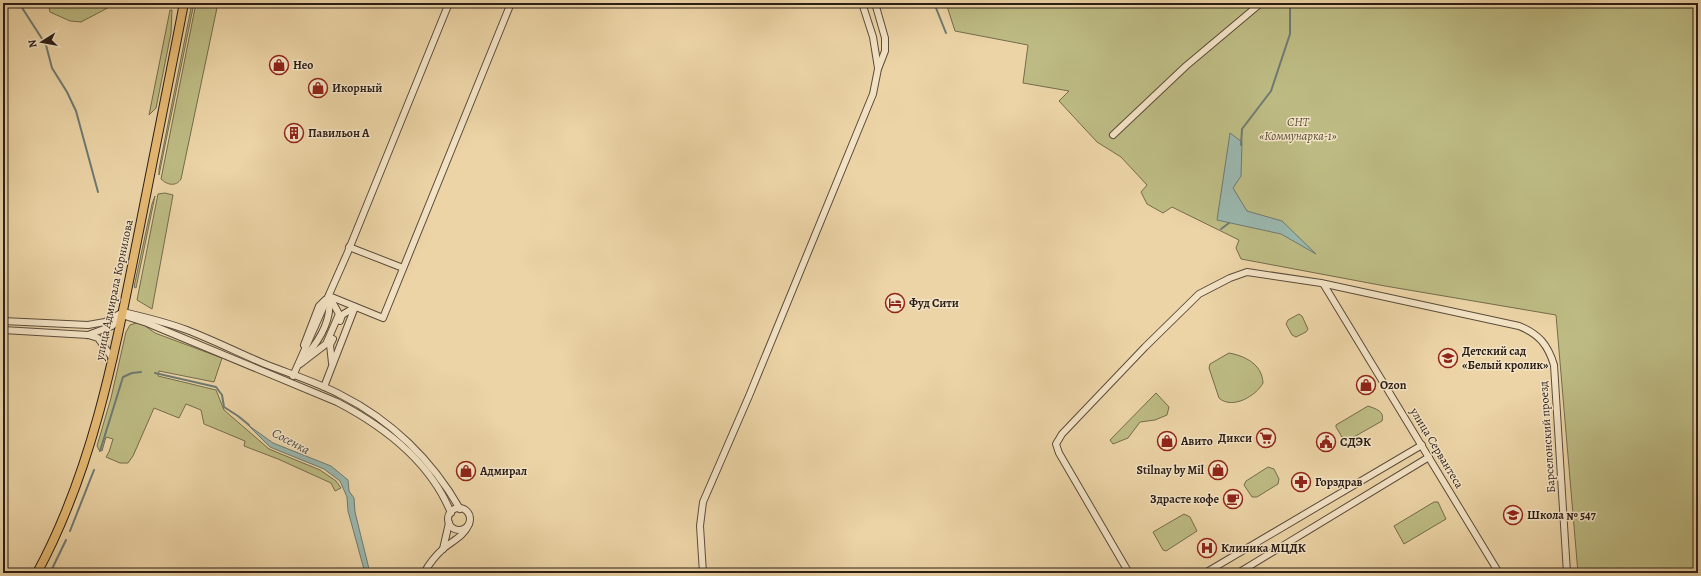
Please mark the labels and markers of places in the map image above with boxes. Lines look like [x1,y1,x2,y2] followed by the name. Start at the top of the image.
[268,54,290,76] shop icon: Нео
[293,57,313,73] place label: Нео
[307,77,329,99] shop icon: Икорный
[332,80,382,96] place label: Икорный
[283,122,305,144] building icon: Павильон А
[308,125,370,141] place label: Павильон А
[884,292,906,314] hotel icon: Фуд Сити
[909,295,959,311] place label: Фуд Сити
[1462,343,1549,373] place label: Детский сад «Белый кролик»
[1437,347,1459,369] school or university icon: Детский сад «Белый кролик»
[1355,374,1377,396] shop icon: Ozon
[1380,377,1407,393] place label: Ozon
[1255,427,1277,449] supermarket icon: Дикси
[1156,430,1178,452] shop icon: Авито
[1218,430,1252,446] place label: Дикси
[1315,431,1337,453] public building icon: СДЭК
[1180,433,1213,449] place label: Авито
[1340,434,1371,450] place label: СДЭК
[1207,459,1229,481] shop icon: Stilnay by Mil
[455,460,477,482] shop icon: Адмирал
[1137,462,1205,478] place label: Stilnay by Mil
[479,463,527,479] place label: Адмирал
[1290,471,1312,493] pharmacy icon: Горздрав
[1315,474,1363,490] place label: Горздрав
[1222,488,1244,510] cafe icon: Здрасте кофе
[1150,491,1219,507] place label: Здрасте кофе
[1502,504,1524,526] school or university icon: Школа № 547
[1527,507,1597,523] place label: Школа № 547
[1196,537,1218,559] hospital icon: Клиника МЦДК
[1221,540,1306,556] place label: Клиника МЦДК

